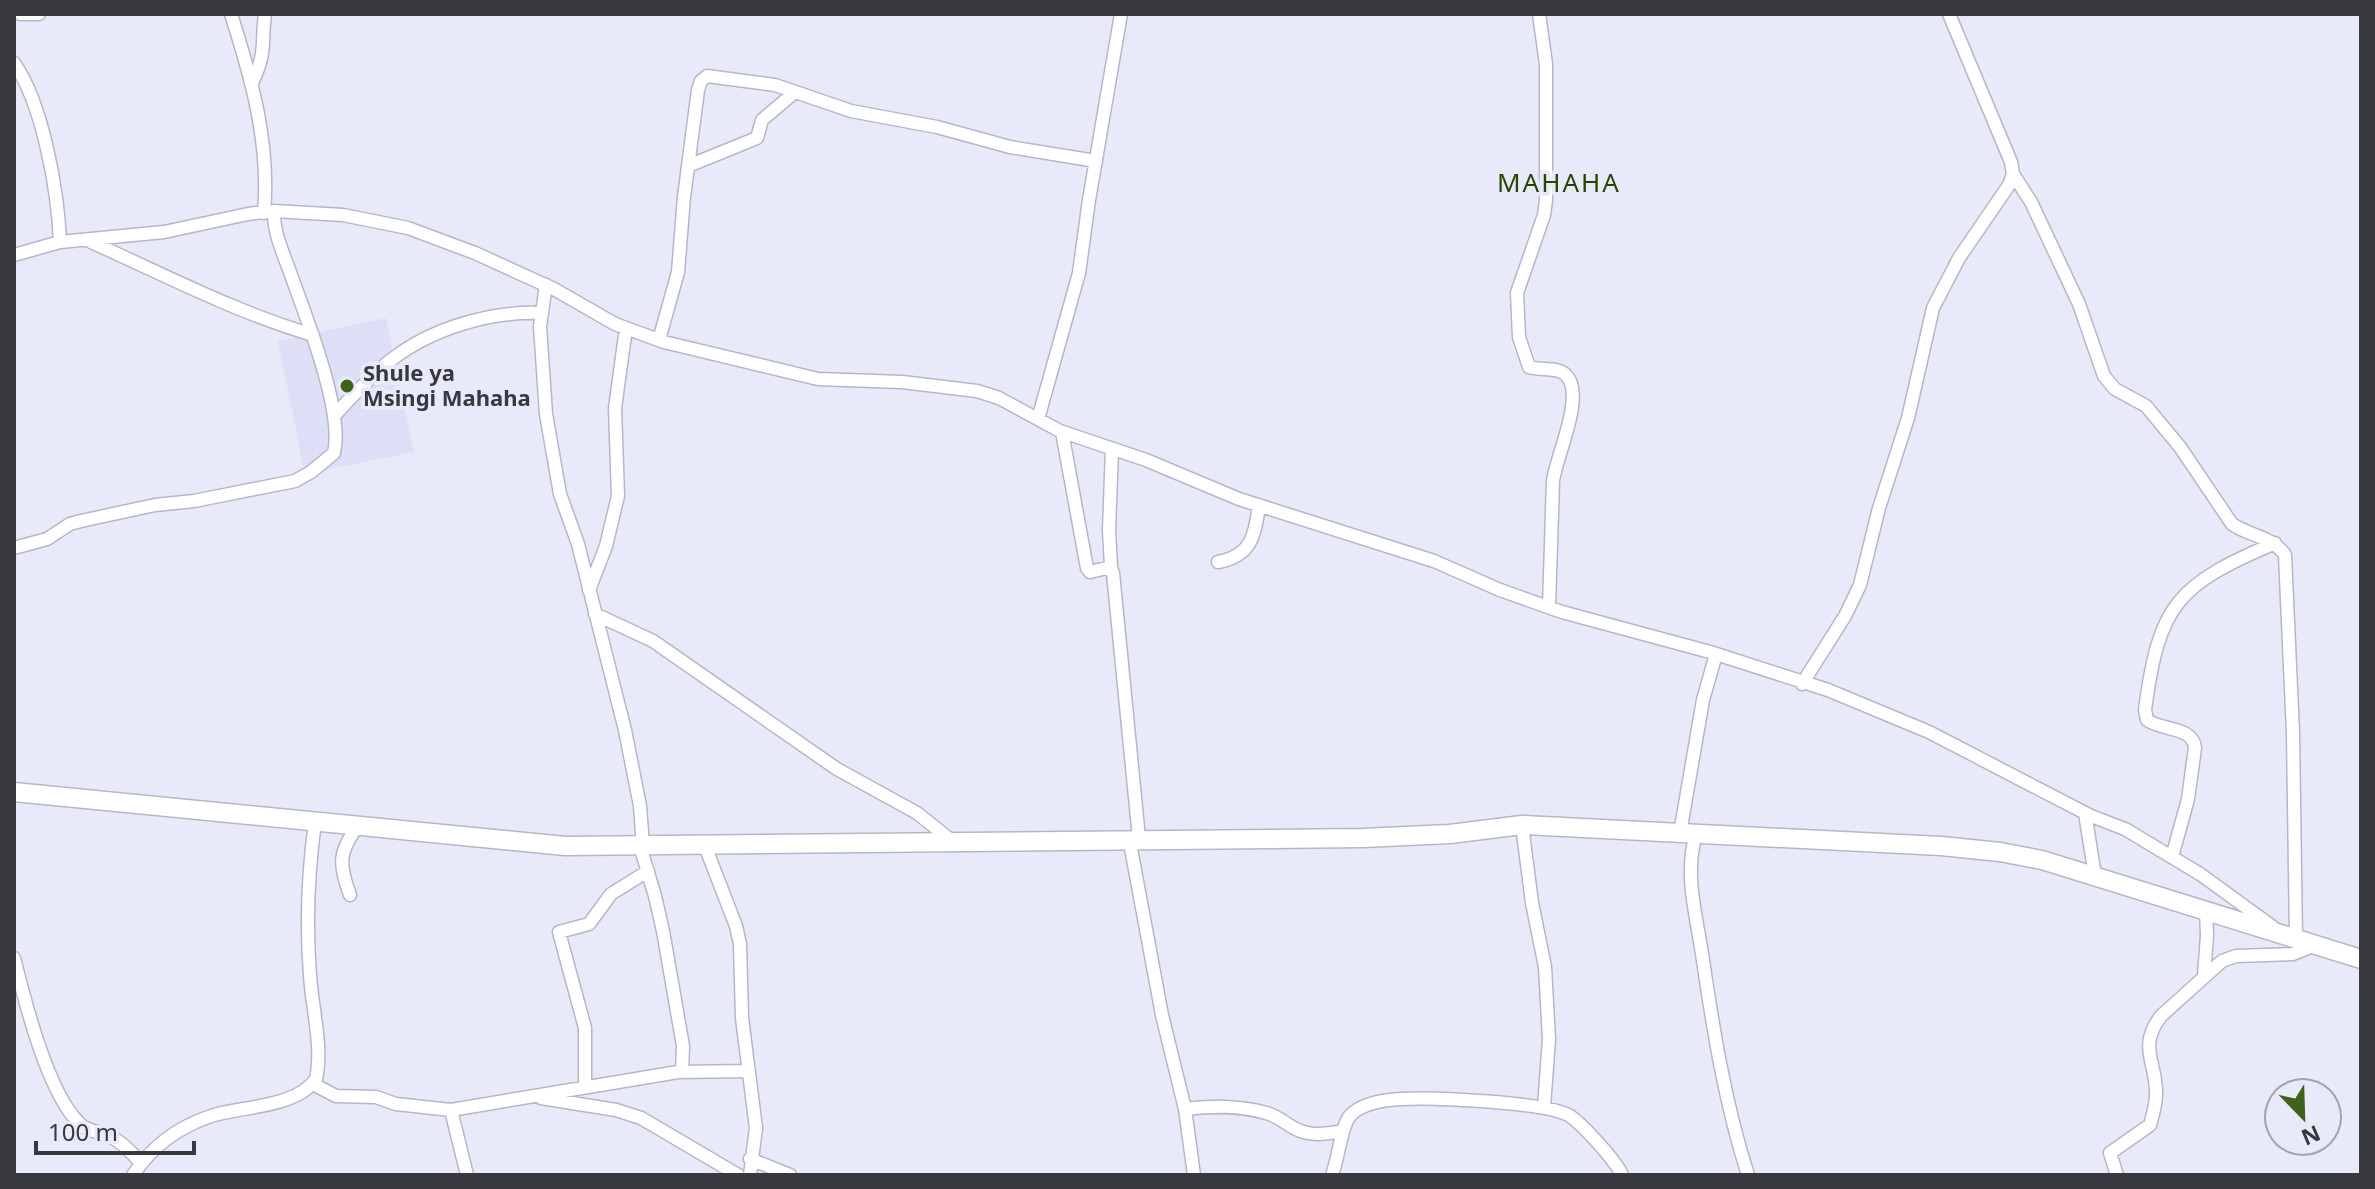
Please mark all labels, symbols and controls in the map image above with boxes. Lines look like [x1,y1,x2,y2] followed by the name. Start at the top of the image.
[1497,164,1621,200] district label: MAHAHA
[363,357,531,412] place label: Shule ya Msingi Mahaha
[338,377,356,395] marker: Shule ya Msingi Mahaha
[2263,1077,2343,1157] north arrow
[36,1105,194,1155] scale bar
[48,1115,118,1148] text: 100 m
[2297,1119,2325,1154] text: N

